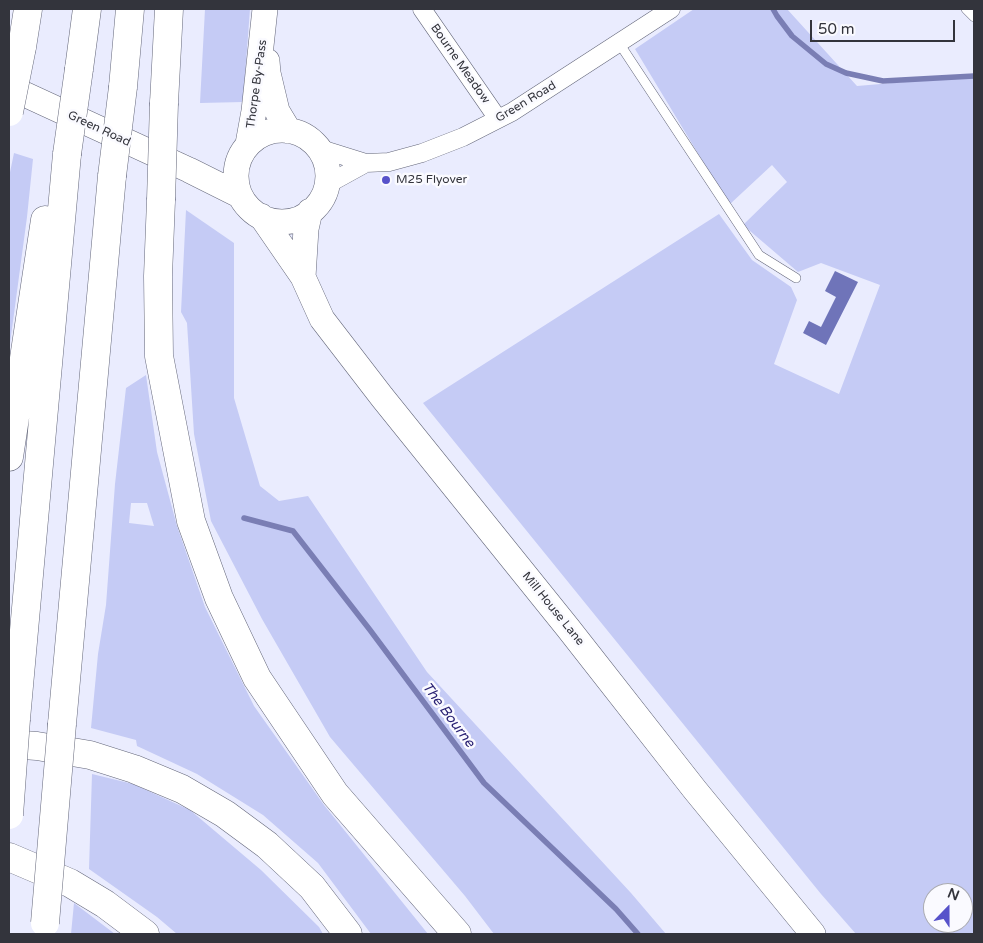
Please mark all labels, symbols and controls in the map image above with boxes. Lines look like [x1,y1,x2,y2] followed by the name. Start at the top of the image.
[813,10,958,42] scale bar
[818,20,855,38] text: 50 m
[427,21,493,107] street label: Bourne Meadow
[244,39,270,129] street label: Thorpe By-Pass
[493,78,559,126] street label: Green Road
[65,108,133,150] street label: Green Road
[396,173,467,187] place label: M25 Flyover
[380,174,392,186] marker: M25 Flyover
[519,569,587,649] street label: Mill House Lane
[418,679,478,751] water label: The Bourne
[923,883,973,933] north arrow
[945,885,962,905] text: N

